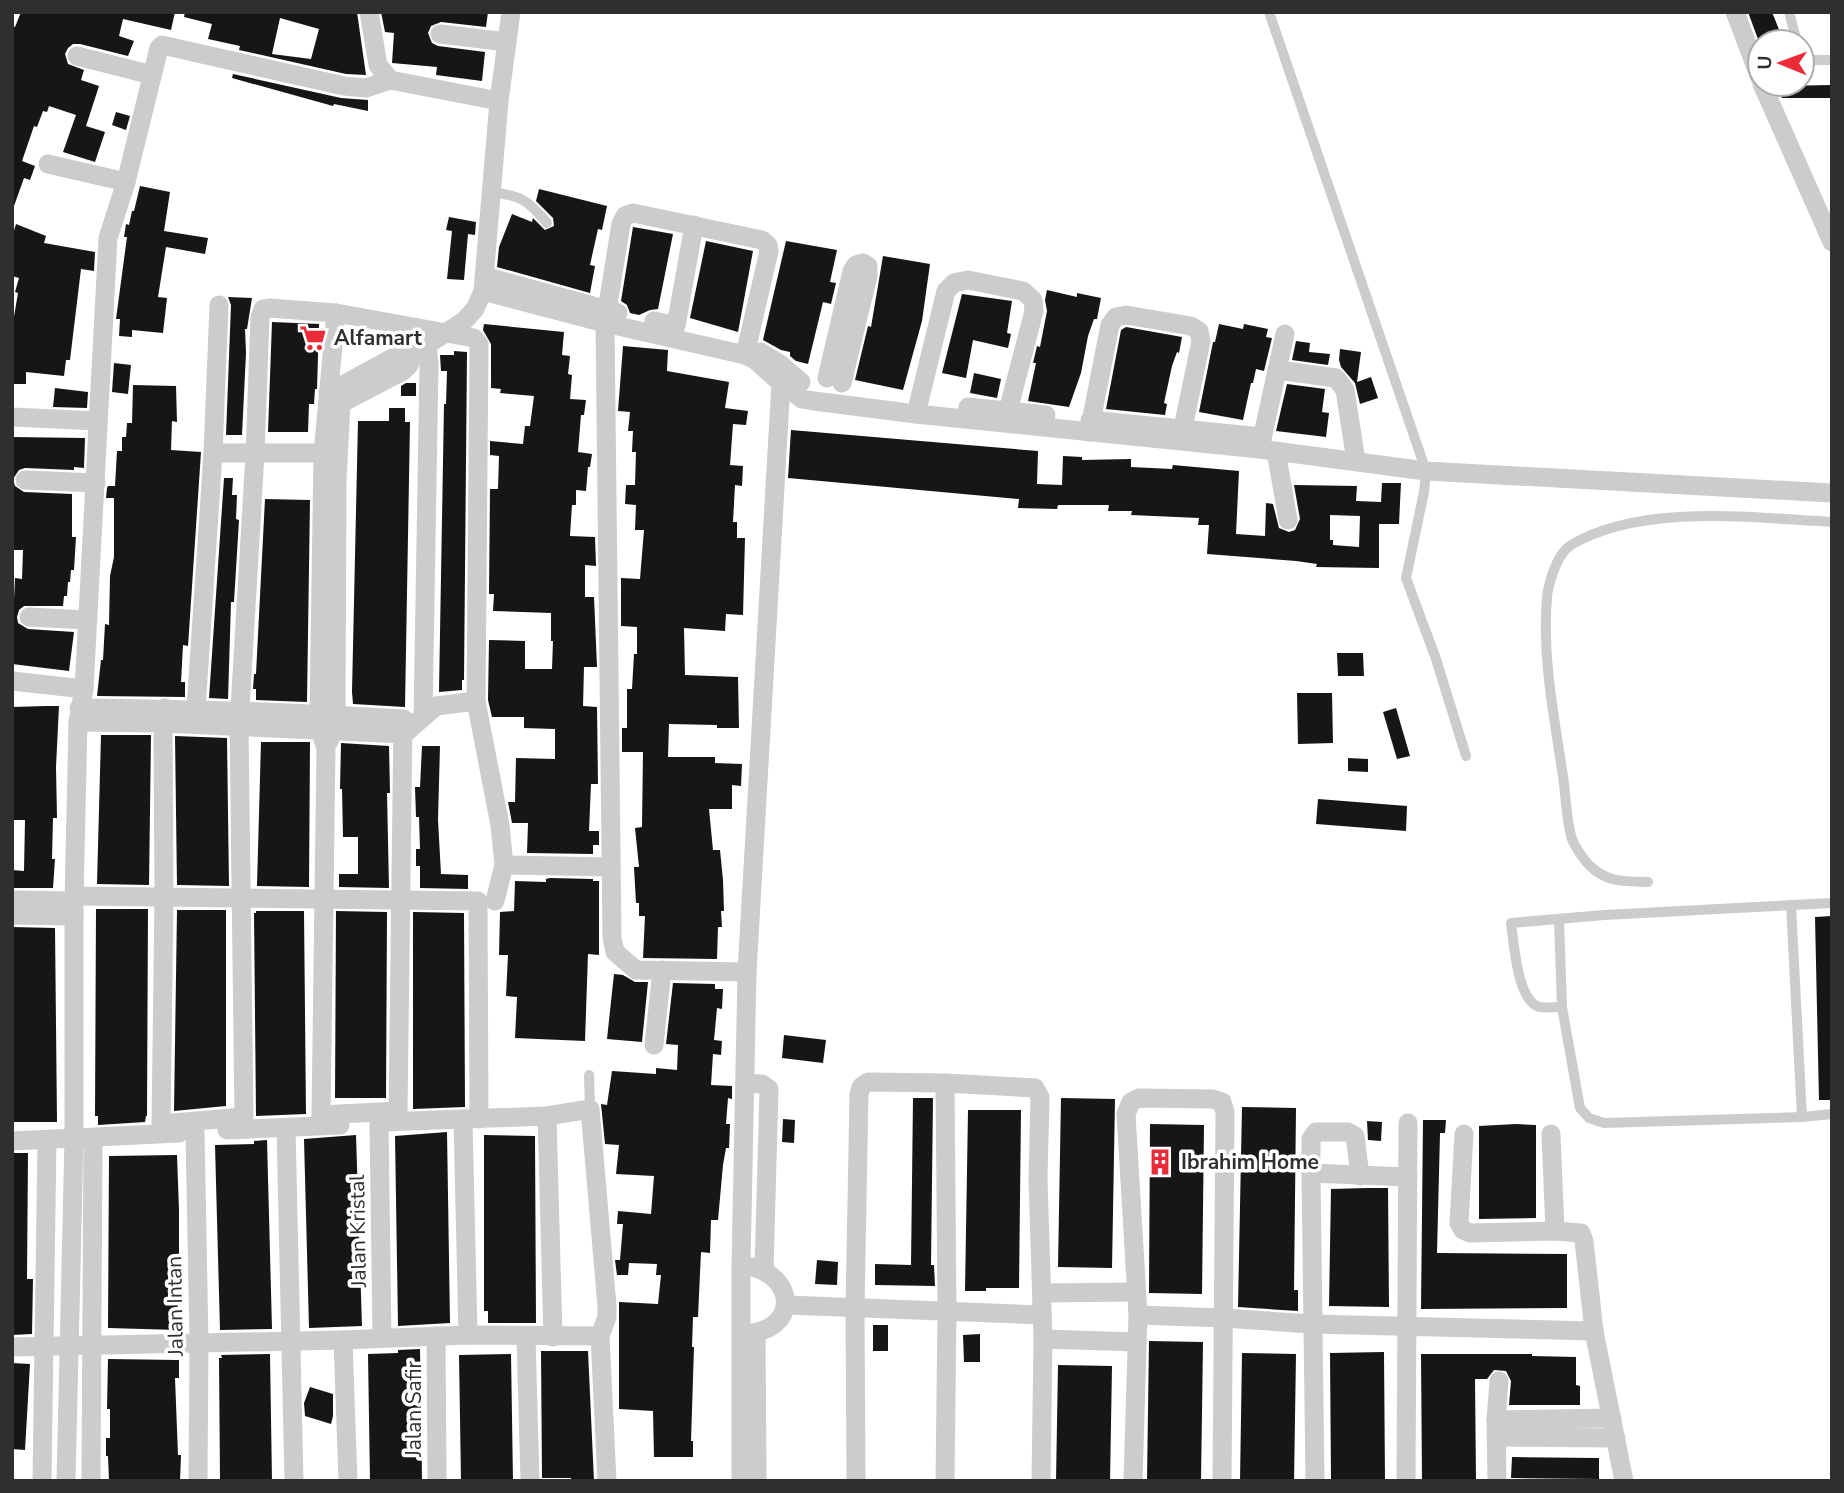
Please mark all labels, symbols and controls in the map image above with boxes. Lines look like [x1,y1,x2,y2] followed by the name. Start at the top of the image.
[1746,28,1816,98] north arrow
[1752,55,1778,70] text: U
[298,323,328,353] supermarket icon: Alfamart
[334,324,423,352] place label: Alfamart
[1145,1147,1175,1177] building icon: Ibrahim Home
[1181,1148,1319,1176] place label: Ibrahim Home
[343,1174,373,1289] street label: Jalan Kristal
[160,1256,190,1357] street label: Jalan Intan
[400,1361,428,1458] street label: Jalan Safir

